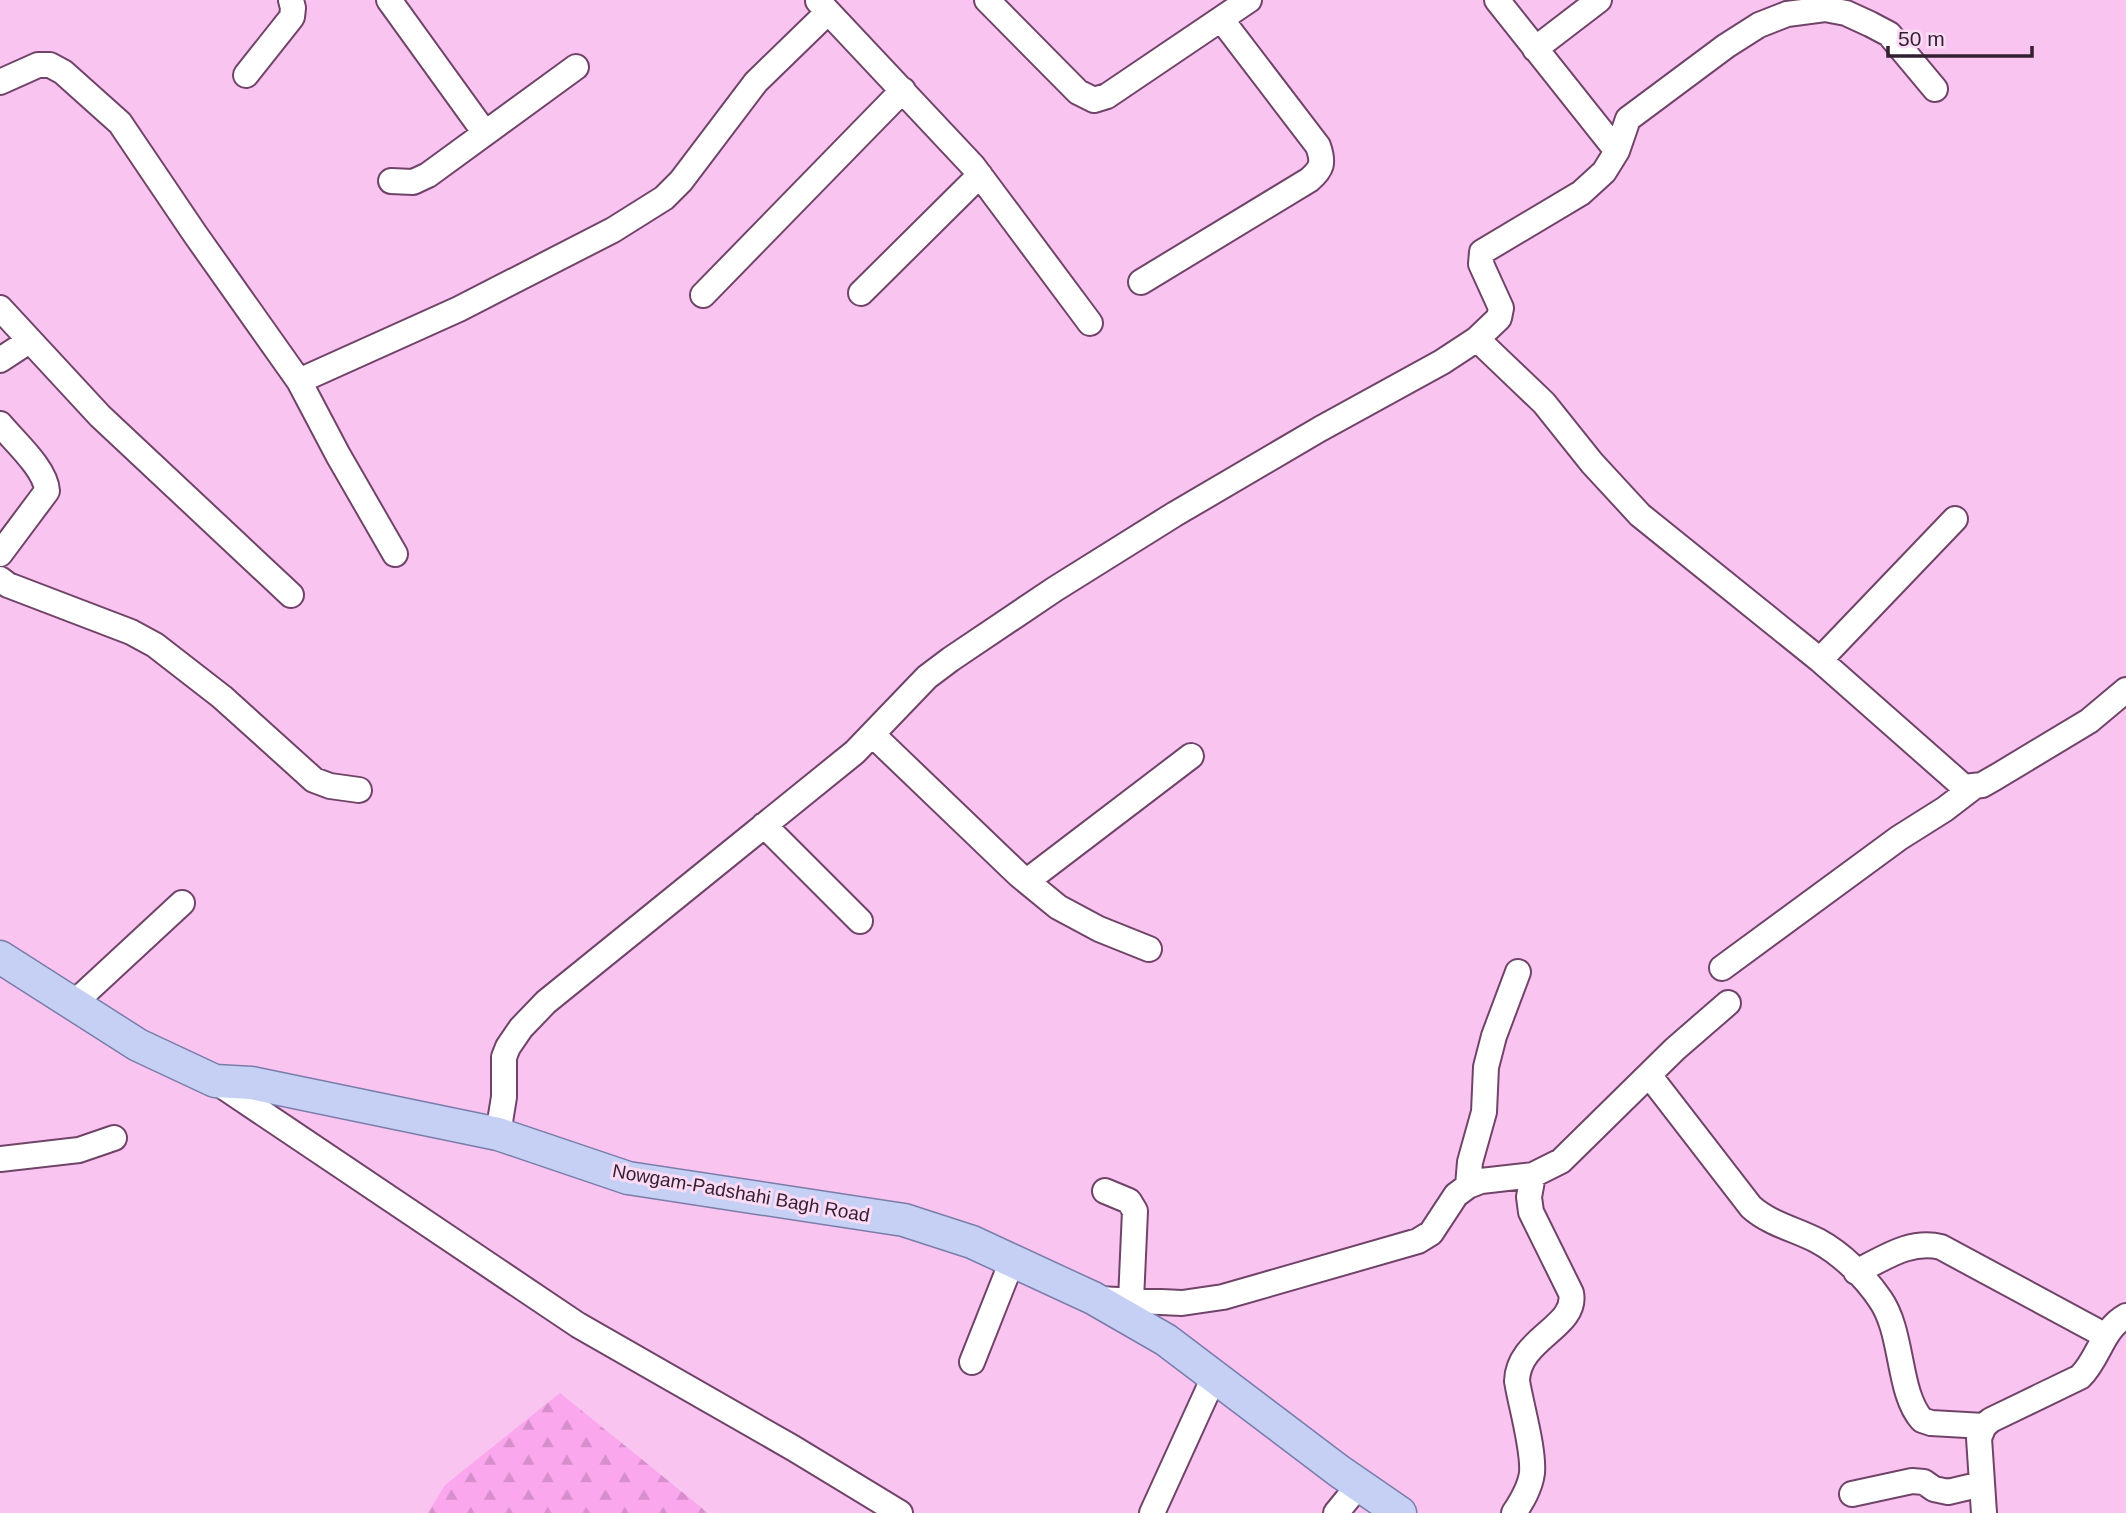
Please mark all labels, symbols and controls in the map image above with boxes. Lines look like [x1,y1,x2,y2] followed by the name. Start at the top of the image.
[1888,14,2032,58] scale bar
[1898,27,1945,50] text: 50 m
[611,1160,871,1226] street label: Nowgam-Padshahi Bagh Road

